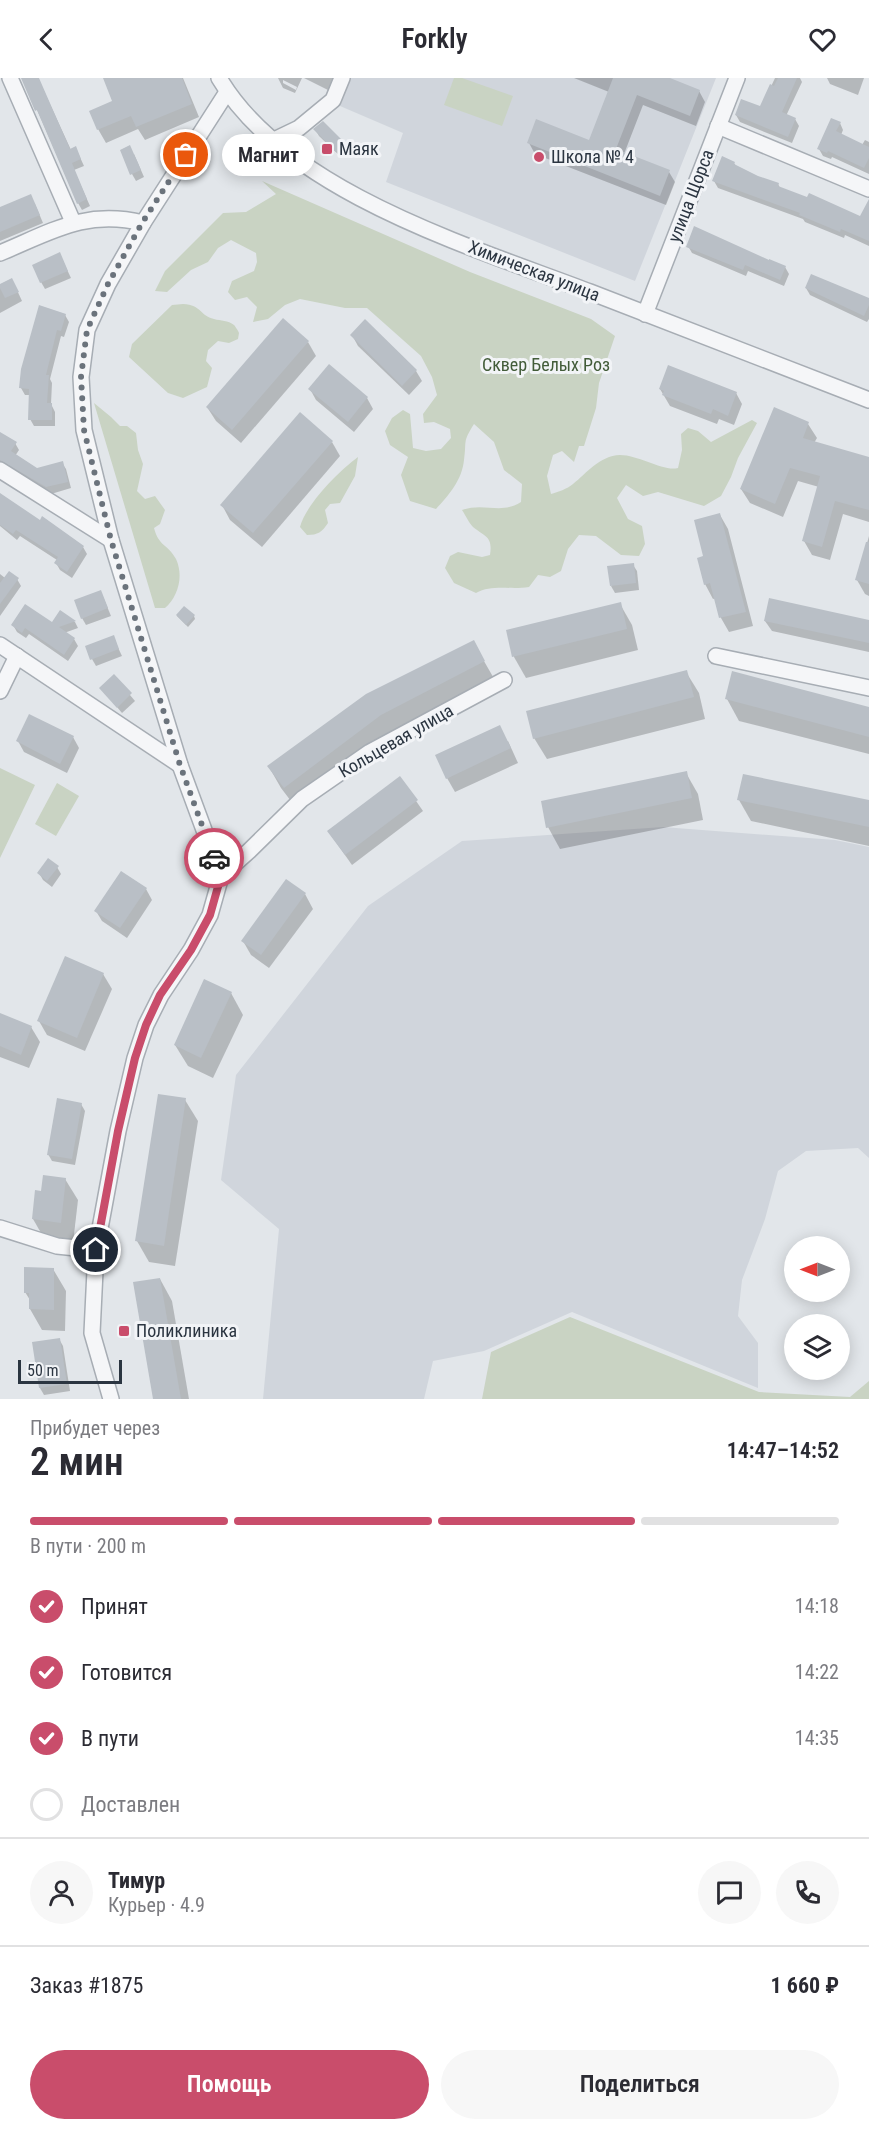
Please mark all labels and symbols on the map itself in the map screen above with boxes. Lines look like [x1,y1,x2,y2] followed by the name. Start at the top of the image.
[160,129,211,180] pin
[222,134,315,176] callout: Магнит
[339,138,379,159] place label: Маяк
[320,142,334,156] marker: Маяк
[551,146,634,167] place label: Школа № 4
[663,146,718,245] street label: улица Щорса
[532,150,546,164] marker: Школа № 4
[466,236,603,305] street label: Химическая улица
[482,354,610,375] park label: Сквер Белых Роз
[335,699,457,782] street label: Кольцевая улица
[184,828,244,888] courier
[70,1224,121,1275] pin
[784,1236,850,1302] north arrow
[136,1320,237,1341] place label: Поликлиника
[117,1324,131,1338] marker: Поликлиника
[18,1357,122,1384] scale bar

